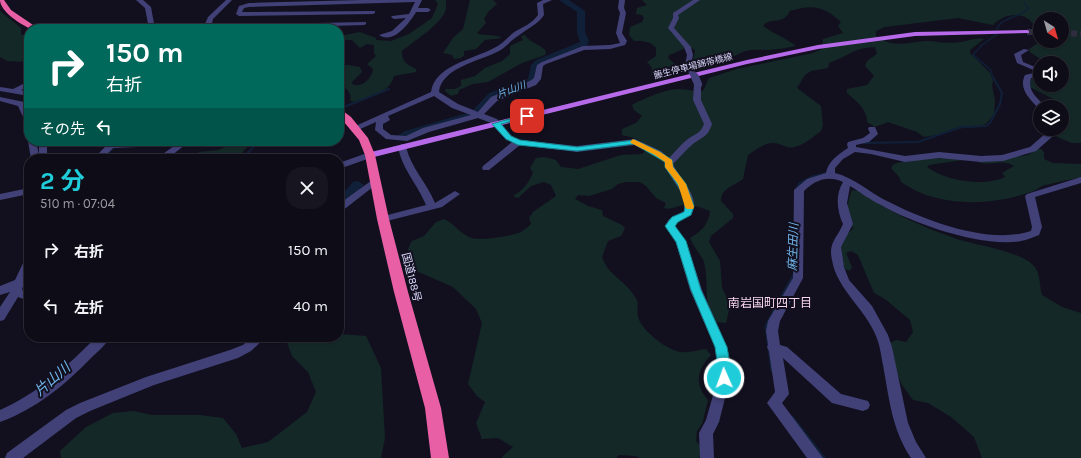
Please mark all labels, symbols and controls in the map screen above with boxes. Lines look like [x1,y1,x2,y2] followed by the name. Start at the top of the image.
[1033,12,1069,48] north arrow
[1033,12,1069,136] map controls
[106,36,184,69] text: 150 m
[40,40,92,92] icon: right
[652,50,734,81] street label: 藤生停車場錦帯橋線
[1033,56,1069,92] button: sound
[106,74,142,96] text: 右折
[495,79,528,101] water label: 片山川
[510,99,544,133] pin
[1033,100,1069,136] button: layers
[516,105,538,127] icon: arrive
[93,116,115,138] icon: left
[40,120,85,138] text: その先
[40,167,85,195] text: 2 分
[286,167,328,209] button: close
[40,196,115,211] text: 510 m · 07:04
[785,221,801,271] water label: 麻生田川
[40,239,62,261] icon: right
[288,241,328,259] text: 150 m
[74,243,104,261] text: 右折
[399,251,424,303] street label: 国道188号
[40,295,62,317] icon: left
[728,296,812,310] district label: 南岩国町四丁目
[293,297,328,315] text: 40 m
[74,299,104,317] text: 左折
[703,357,745,399] position arrow
[31,358,75,400] water label: 片山川

